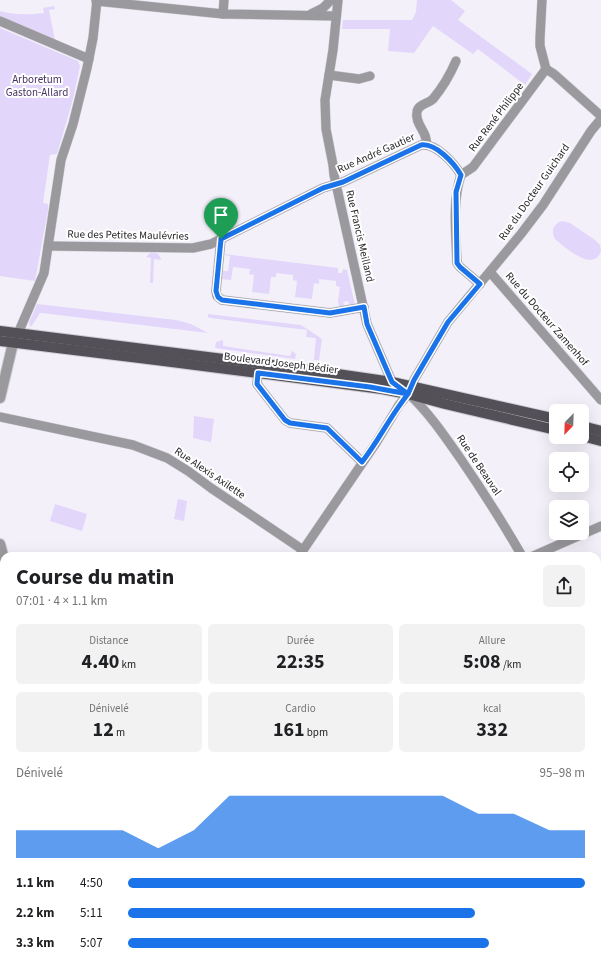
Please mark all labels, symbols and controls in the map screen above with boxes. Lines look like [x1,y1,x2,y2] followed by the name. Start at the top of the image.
[6,72,68,100] park label: Arboretum Gaston-Allard
[465,79,527,155] street label: Rue René Philippe
[335,129,417,177] street label: Rue André Gautier
[495,141,573,243] street label: Rue du Docteur Guichard
[342,188,378,284] street label: Rue Francis Meilland
[204,198,238,239] pin
[210,204,232,226] icon: arrive
[67,226,189,244] street label: Rue des Petites Maulévries
[502,269,592,370] street label: Rue du Docteur Zamenhof
[223,349,339,377] street label: Boulevard Joseph Bédier
[549,404,589,444] north arrow
[549,404,589,540] map controls
[453,432,505,498] street label: Rue de Beauval
[172,444,249,503] street label: Rue Alexis Axilette
[549,452,589,492] button: locate
[549,500,589,540] button: layers
[16,561,174,593] text: Course du matin
[543,565,585,607] button: share
[16,592,108,610] text: 07:01 · 4 × 1.1 km
[89,633,128,648] text: Distance
[287,633,314,648] text: Durée
[479,633,506,648] text: Allure
[82,648,119,676] text: 4.40
[276,648,325,676] text: 22:35
[463,648,501,676] text: 5:08
[119,657,136,672] text: km
[501,657,521,672] text: /km
[89,701,129,716] text: Dénivelé
[285,701,316,716] text: Cardio
[483,701,501,716] text: kcal
[93,716,114,744] text: 12
[273,716,305,744] text: 161
[476,716,508,744] text: 332
[114,725,125,740] text: m
[305,725,328,740] text: bpm
[16,764,63,782] text: Dénivelé
[540,764,585,782] text: 95–98 m
[16,874,55,892] text: 1.1 km
[80,874,103,892] text: 4:50
[16,904,55,922] text: 2.2 km
[80,904,103,922] text: 5:11
[16,934,55,952] text: 3.3 km
[80,934,103,952] text: 5:07

